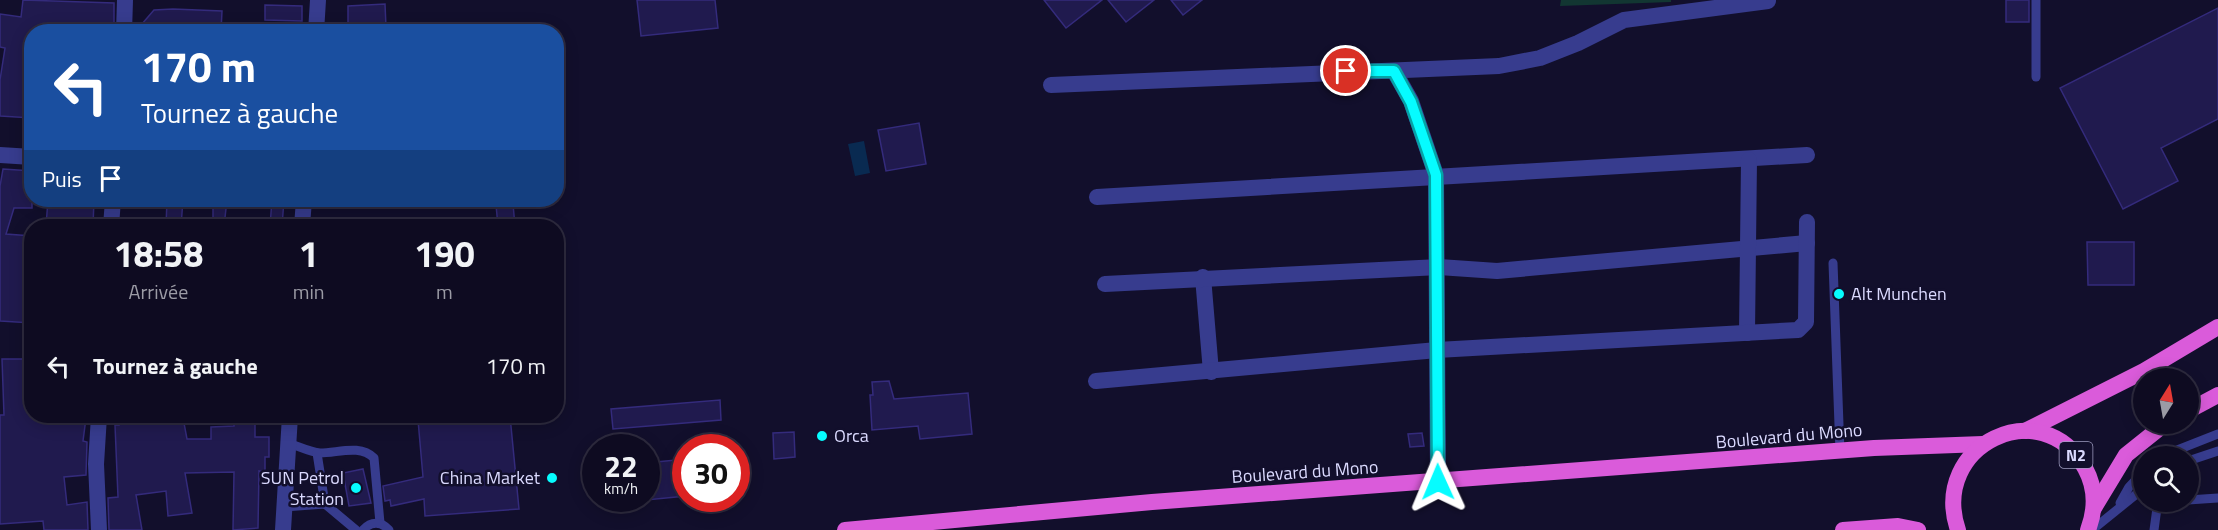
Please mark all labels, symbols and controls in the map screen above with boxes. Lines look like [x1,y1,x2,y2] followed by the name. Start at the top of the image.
[141,34,256,98] text: 170 m
[1320,45,1371,96] pin
[42,48,120,126] icon: left
[1329,54,1362,87] icon: arrive
[141,92,338,133] text: Tournez à gauche
[42,162,82,196] text: Puis
[94,162,127,195] icon: arrive
[113,226,203,281] text: 18:58
[299,226,319,281] text: 1
[414,226,475,281] text: 190
[128,276,188,307] text: Arrivée
[293,276,325,307] text: min
[436,276,453,307] text: m
[1851,280,1947,307] place label: Alt Munchen
[1832,287,1846,301] marker: Alt Munchen
[93,349,258,383] text: Tournez à gauche
[486,349,546,383] text: 170 m
[42,350,75,383] icon: left
[2133,368,2199,434] north arrow
[2133,368,2199,512] map controls
[1715,416,1863,455] street label: Boulevard du Mono
[834,422,869,449] place label: Orca
[815,429,829,443] marker: Orca
[672,434,750,512] speed limit sign: 30
[2060,442,2092,468] road number: N2
[604,443,638,489] text: 22
[2133,446,2199,512] button: search
[1406,450,1470,514] position arrow
[1231,453,1379,490] street label: Boulevard du Mono
[261,464,344,512] place label: SUN Petrol Station
[440,464,541,491] place label: China Market
[545,471,559,485] marker: China Market
[604,477,638,500] text: km/h
[349,481,363,495] marker: SUN Petrol Station

